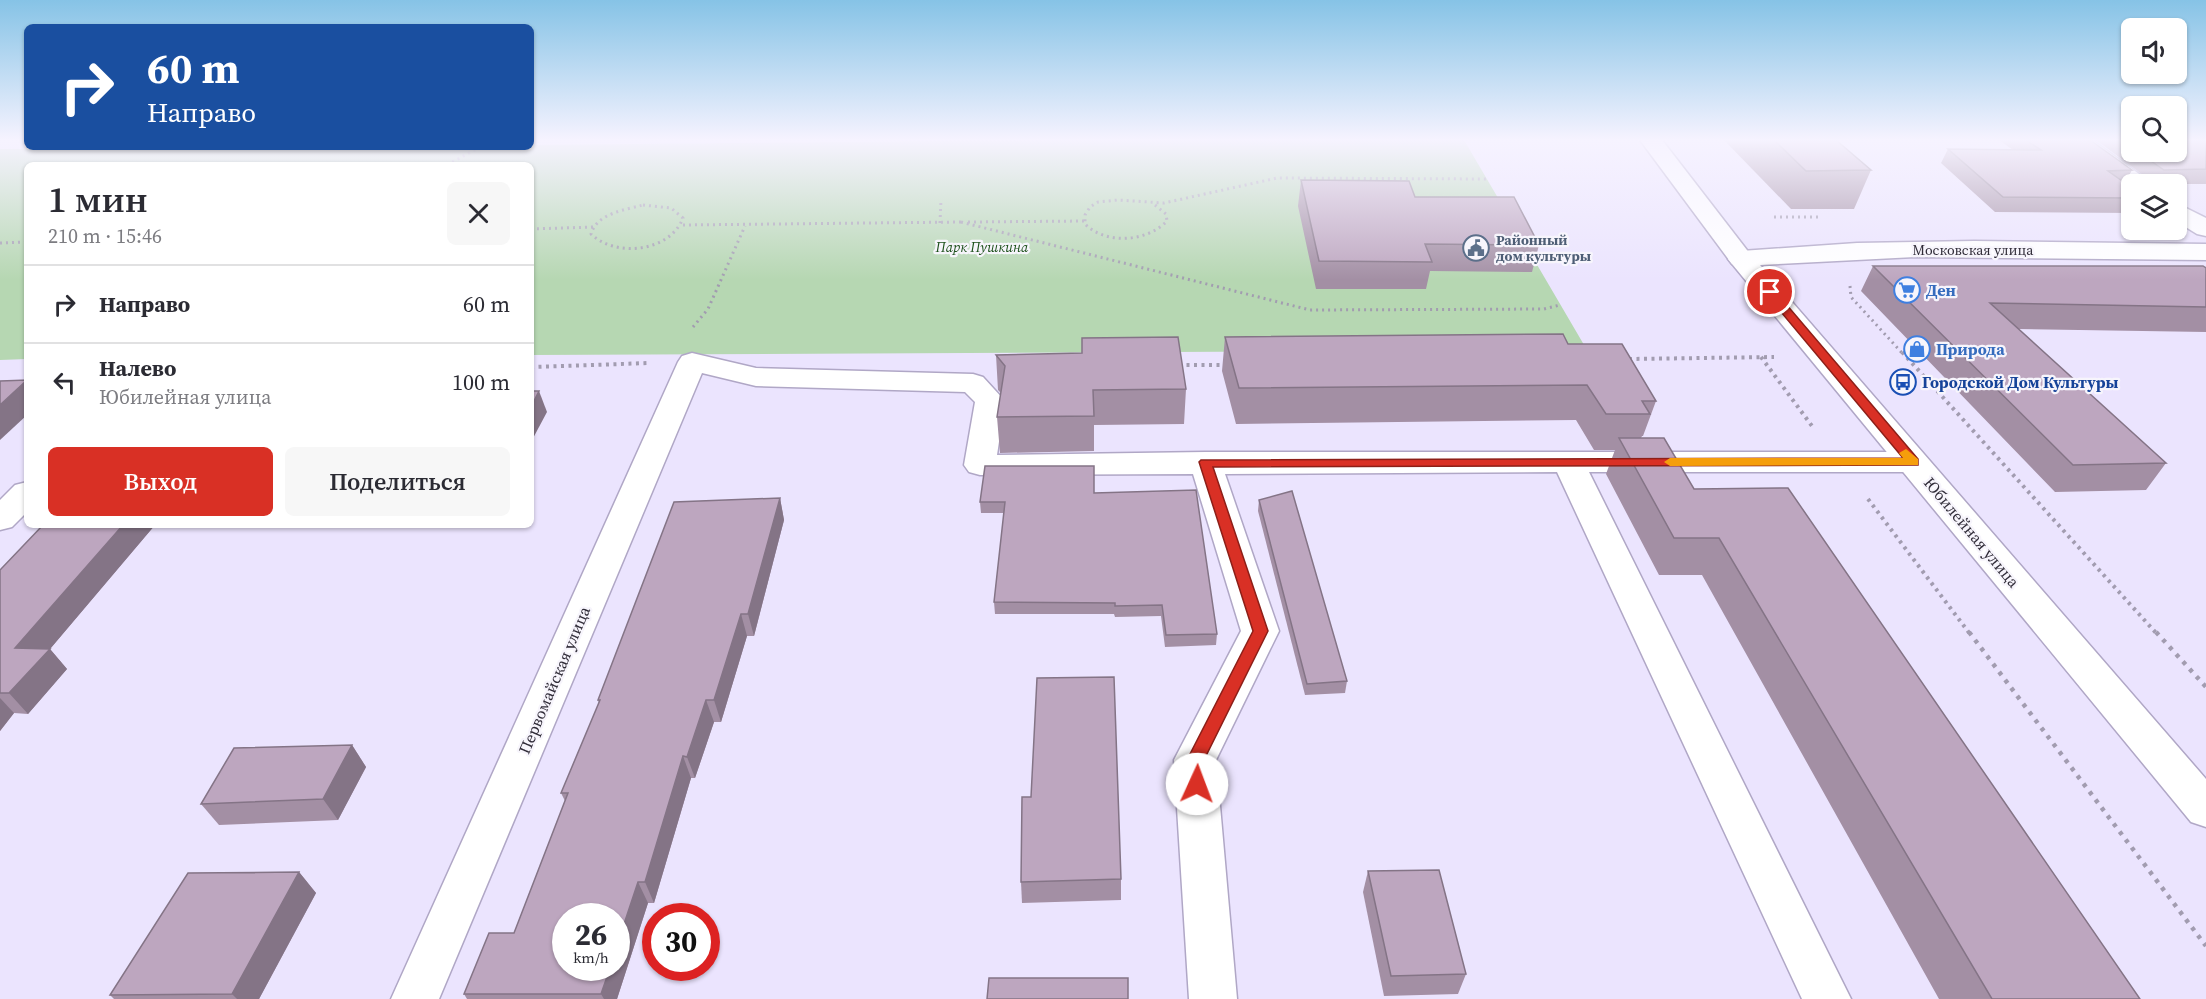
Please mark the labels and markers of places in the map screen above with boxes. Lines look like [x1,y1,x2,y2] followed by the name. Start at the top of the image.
[1496,230,1591,266] place label: Районный дом культуры
[1461,233,1491,263] public building icon: Районный дом культуры
[1744,266,1795,317] pin
[1892,275,1922,305] supermarket icon: Ден
[1926,279,1956,301] place label: Ден
[1902,334,1932,364] shop icon: Природа
[1936,338,2005,360] place label: Природа
[1888,367,1918,397] bus stop icon: Городской Дом Культуры
[1922,371,2118,393] place label: Городской Дом Культуры

